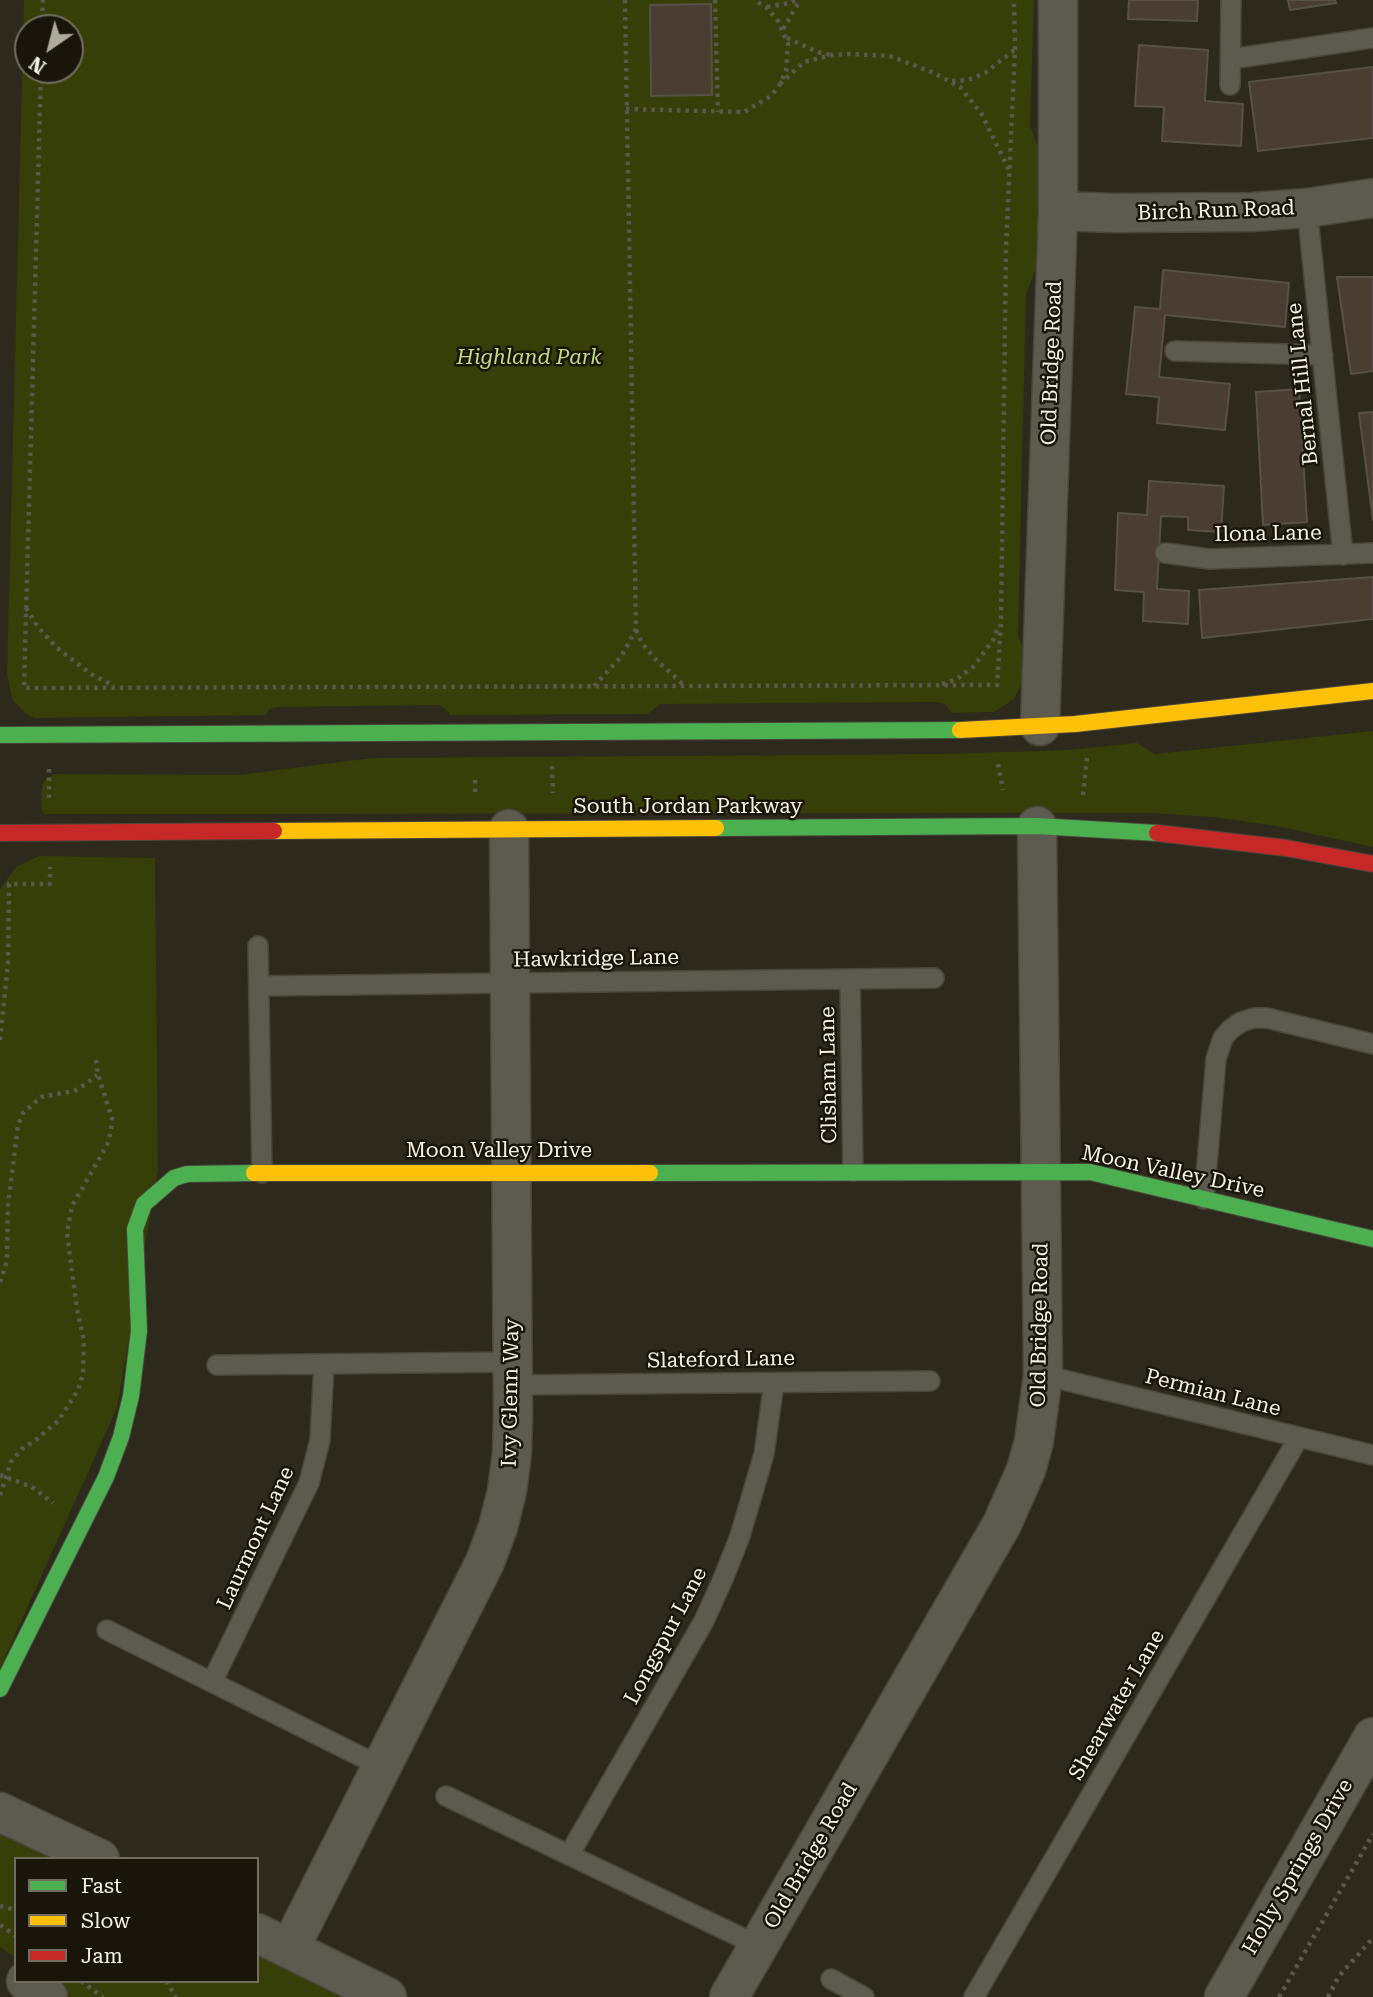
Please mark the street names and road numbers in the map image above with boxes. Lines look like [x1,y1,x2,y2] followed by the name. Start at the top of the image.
[1137,196,1295,226] street label: Birch Run Road
[1037,280,1067,446] street label: Old Bridge Road
[1282,302,1324,466] street label: Bernal Hill Lane
[1214,520,1322,548] street label: Ilona Lane
[573,794,803,820] street label: South Jordan Parkway
[513,945,679,973] street label: Hawkridge Lane
[815,1006,843,1144] street label: Clisham Lane
[406,1138,592,1164] street label: Moon Valley Drive
[1079,1140,1267,1204] street label: Moon Valley Drive
[1026,1242,1054,1408] street label: Old Bridge Road
[497,1319,525,1467] street label: Ivy Glenn Way
[647,1346,795,1374] street label: Slateford Lane
[1143,1364,1283,1422] street label: Permian Lane
[212,1463,300,1613] street label: Laurmont Lane
[619,1563,713,1709] street label: Longspur Lane
[1064,1625,1170,1785] street label: Shearwater Lane
[1237,1775,1359,1959] street label: Holly Springs Drive
[759,1778,863,1934] street label: Old Bridge Road

